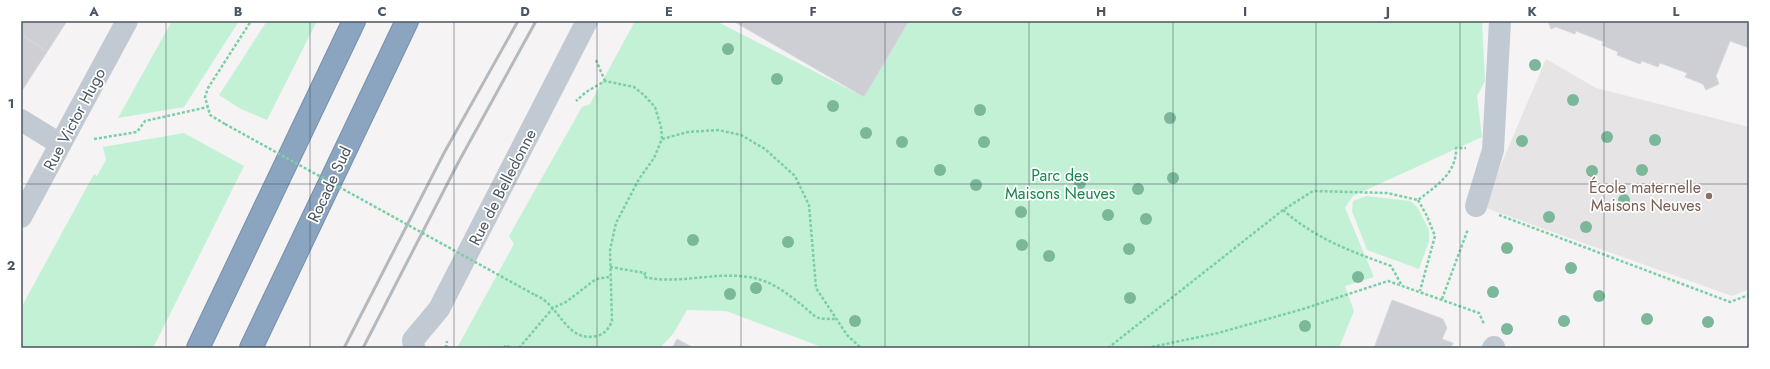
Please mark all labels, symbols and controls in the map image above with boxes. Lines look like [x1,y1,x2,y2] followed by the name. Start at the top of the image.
[88,2,99,21] text: A
[234,2,243,21] text: B
[377,2,387,21] text: C
[520,2,530,21] text: D
[665,2,673,21] text: E
[809,2,817,21] text: F
[952,2,963,21] text: G
[1096,2,1106,21] text: H
[1243,2,1247,21] text: I
[1383,2,1390,21] text: J
[1527,2,1537,21] text: K
[1673,2,1680,21] text: L
[38,64,111,175] street label: Rue Victor Hugo
[8,94,14,113] text: 1
[463,125,542,250] street label: Rue de Belledonne
[302,142,357,226] street label: Rocade Sud
[1005,164,1115,205] park label: Parc des Maisons Neuves
[1589,176,1701,217] place label: École maternelle Maisons Neuves
[1704,191,1714,201] marker: École maternelle Maisons Neuves
[7,256,15,275] text: 2

